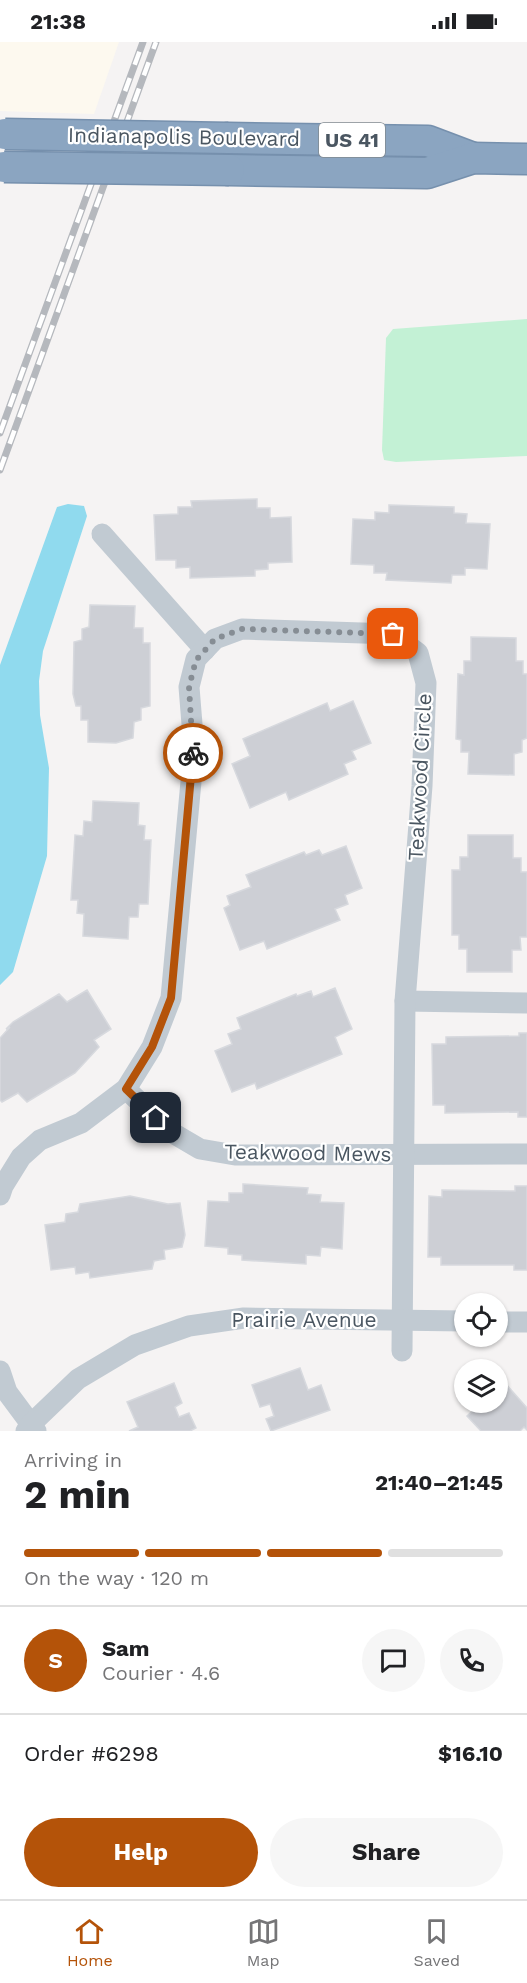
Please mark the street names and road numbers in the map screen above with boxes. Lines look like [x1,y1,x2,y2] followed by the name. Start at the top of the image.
[68,122,300,151] street label: Indianapolis Boulevard
[319,123,385,157] road number: US 41
[403,693,436,861] street label: Teakwood Circle
[224,1139,392,1166] street label: Teakwood Mews
[231,1307,377,1332] street label: Prairie Avenue

